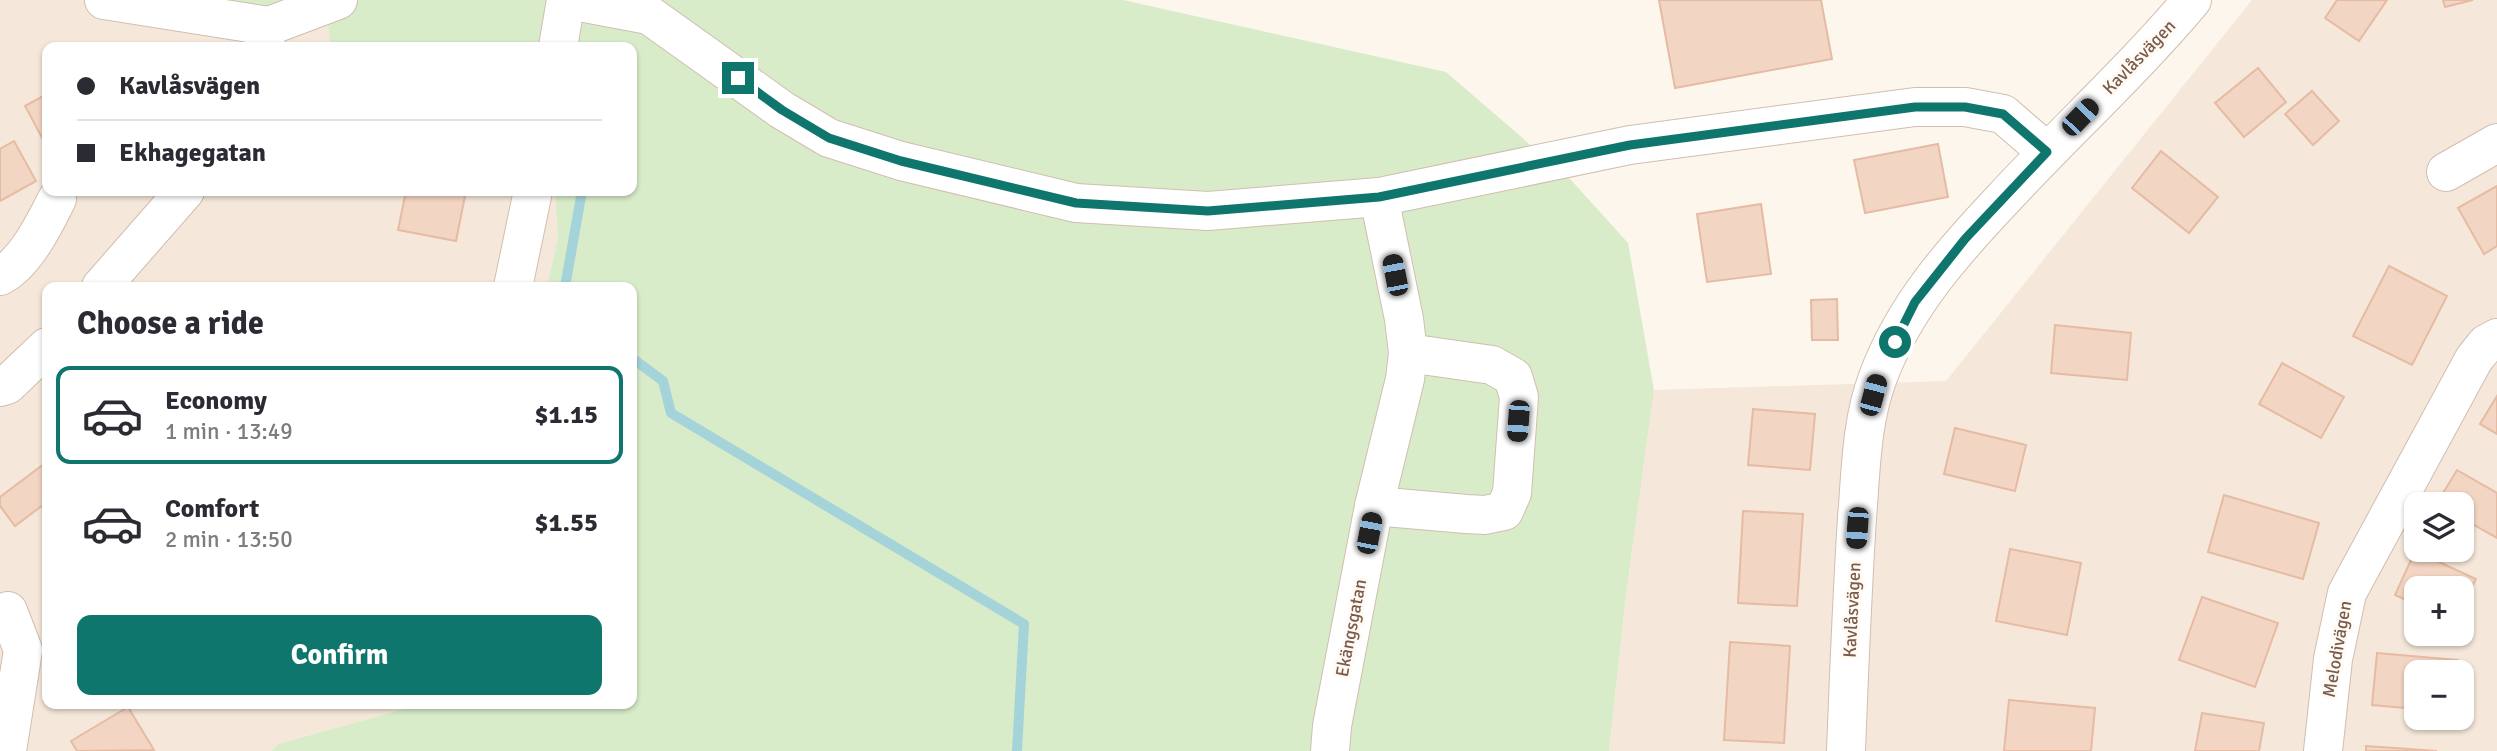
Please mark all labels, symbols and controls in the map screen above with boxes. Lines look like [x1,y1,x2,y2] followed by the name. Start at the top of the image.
[2098,15,2180,99] street label: Kavlåsvägen
[722,62,754,94] route end
[119,70,260,102] text: Kavlåsvägen
[2058,95,2103,139] car
[119,137,266,169] text: Ekhagegatan
[1381,252,1410,298] car
[77,304,264,343] text: Choose a ride
[1879,326,1911,358] route start
[1858,372,1889,418] car
[81,384,144,447] icon: car
[165,385,267,417] text: Economy
[534,399,598,431] text: $1.15
[1507,399,1530,443] car
[165,417,293,446] text: 1 min · 13:49
[81,492,144,555] icon: car
[2404,492,2474,730] map controls
[2404,492,2474,562] button: layers
[165,493,259,525] text: Comfort
[1846,506,1869,550] car
[534,507,598,539] text: $1.55
[1355,510,1384,556] car
[165,525,293,554] text: 2 min · 13:50
[1839,562,1865,658] street label: Kavlåsvägen
[2404,576,2474,646] button: +
[1331,577,1371,679] street label: Ekängsgatan
[2318,599,2356,699] street label: Melodivägen
[77,615,602,695] button: Confirm
[2404,660,2474,730] button: −

